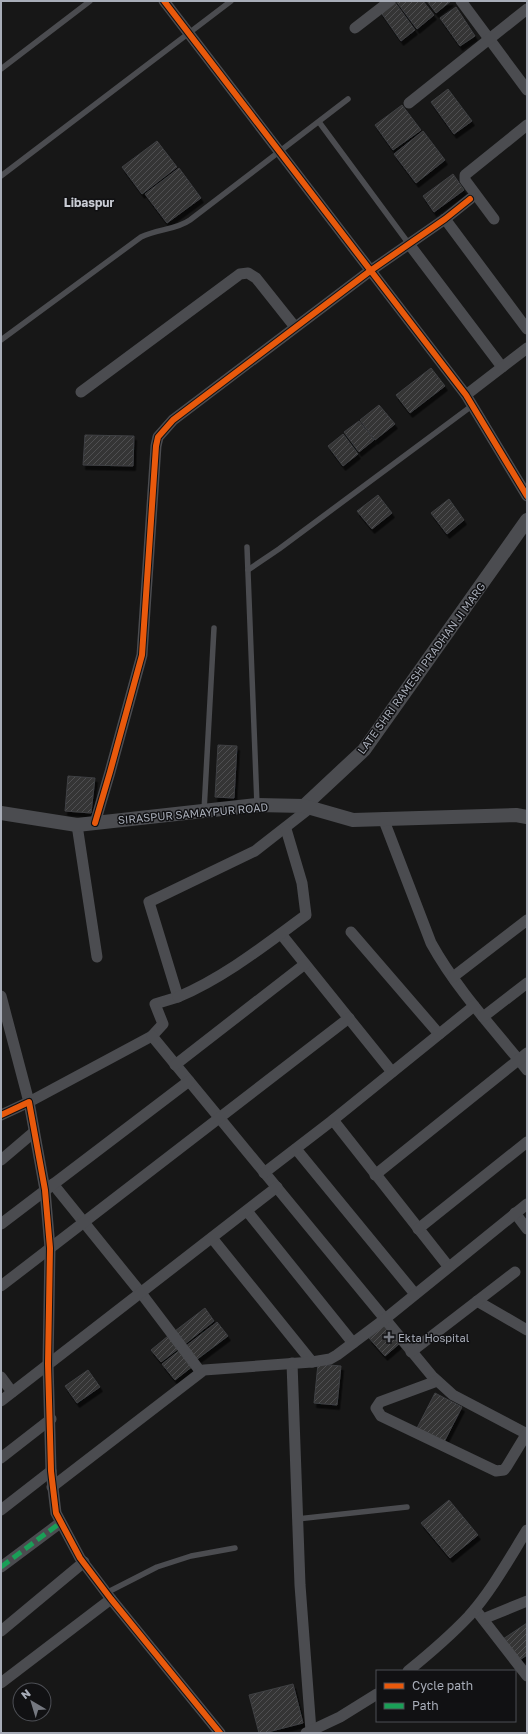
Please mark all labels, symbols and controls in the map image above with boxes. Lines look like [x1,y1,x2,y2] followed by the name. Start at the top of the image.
[64,195,115,210] district label: Libaspur
[354,580,488,756] street label: LATE SHRI RAMESH PRADHAN JI MARG
[117,800,269,826] street label: SIRASPUR SAMAYPUR ROAD
[383,1331,395,1343] marker: Ekta Hospital
[398,1331,470,1344] place label: Ekta Hospital
[376,1670,516,1722] legend
[412,1678,473,1693] text: Cycle path
[12,1682,52,1722] north arrow
[18,1686,33,1701] text: N
[412,1698,439,1713] text: Path

